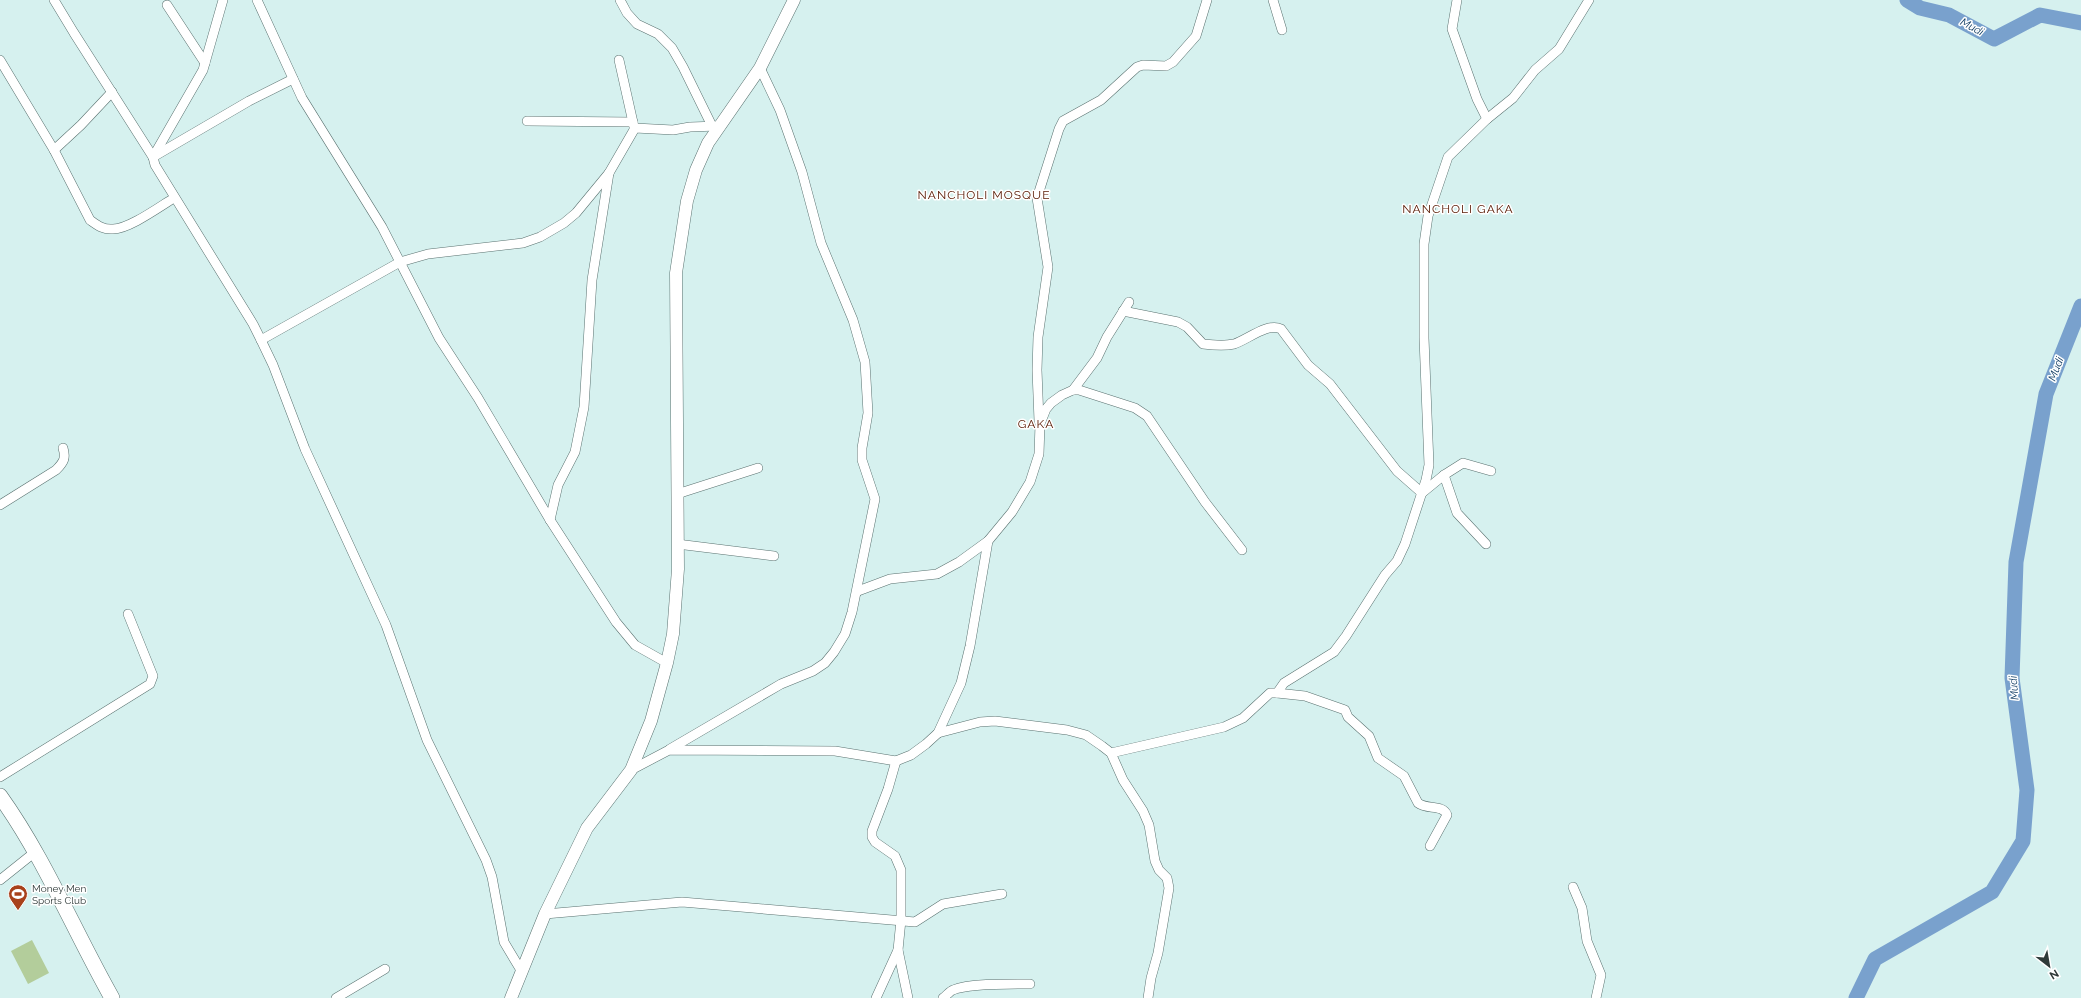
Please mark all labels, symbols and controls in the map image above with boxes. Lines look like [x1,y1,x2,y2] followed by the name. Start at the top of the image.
[1958,16,1986,39] water label: Mudi
[918,188,1050,202] district label: NANCHOLI MOSQUE
[1402,202,1514,216] district label: NANCHOLI GAKA
[2046,355,2067,383] water label: Mudi
[1018,417,1054,431] district label: GAKA
[2006,675,2022,701] water label: Mudi
[7,883,29,911] sports icon: Money Men Sports Club
[32,883,86,906] place label: Money Men Sports Club
[2029,946,2069,986] north arrow
[2047,966,2061,982] text: N

